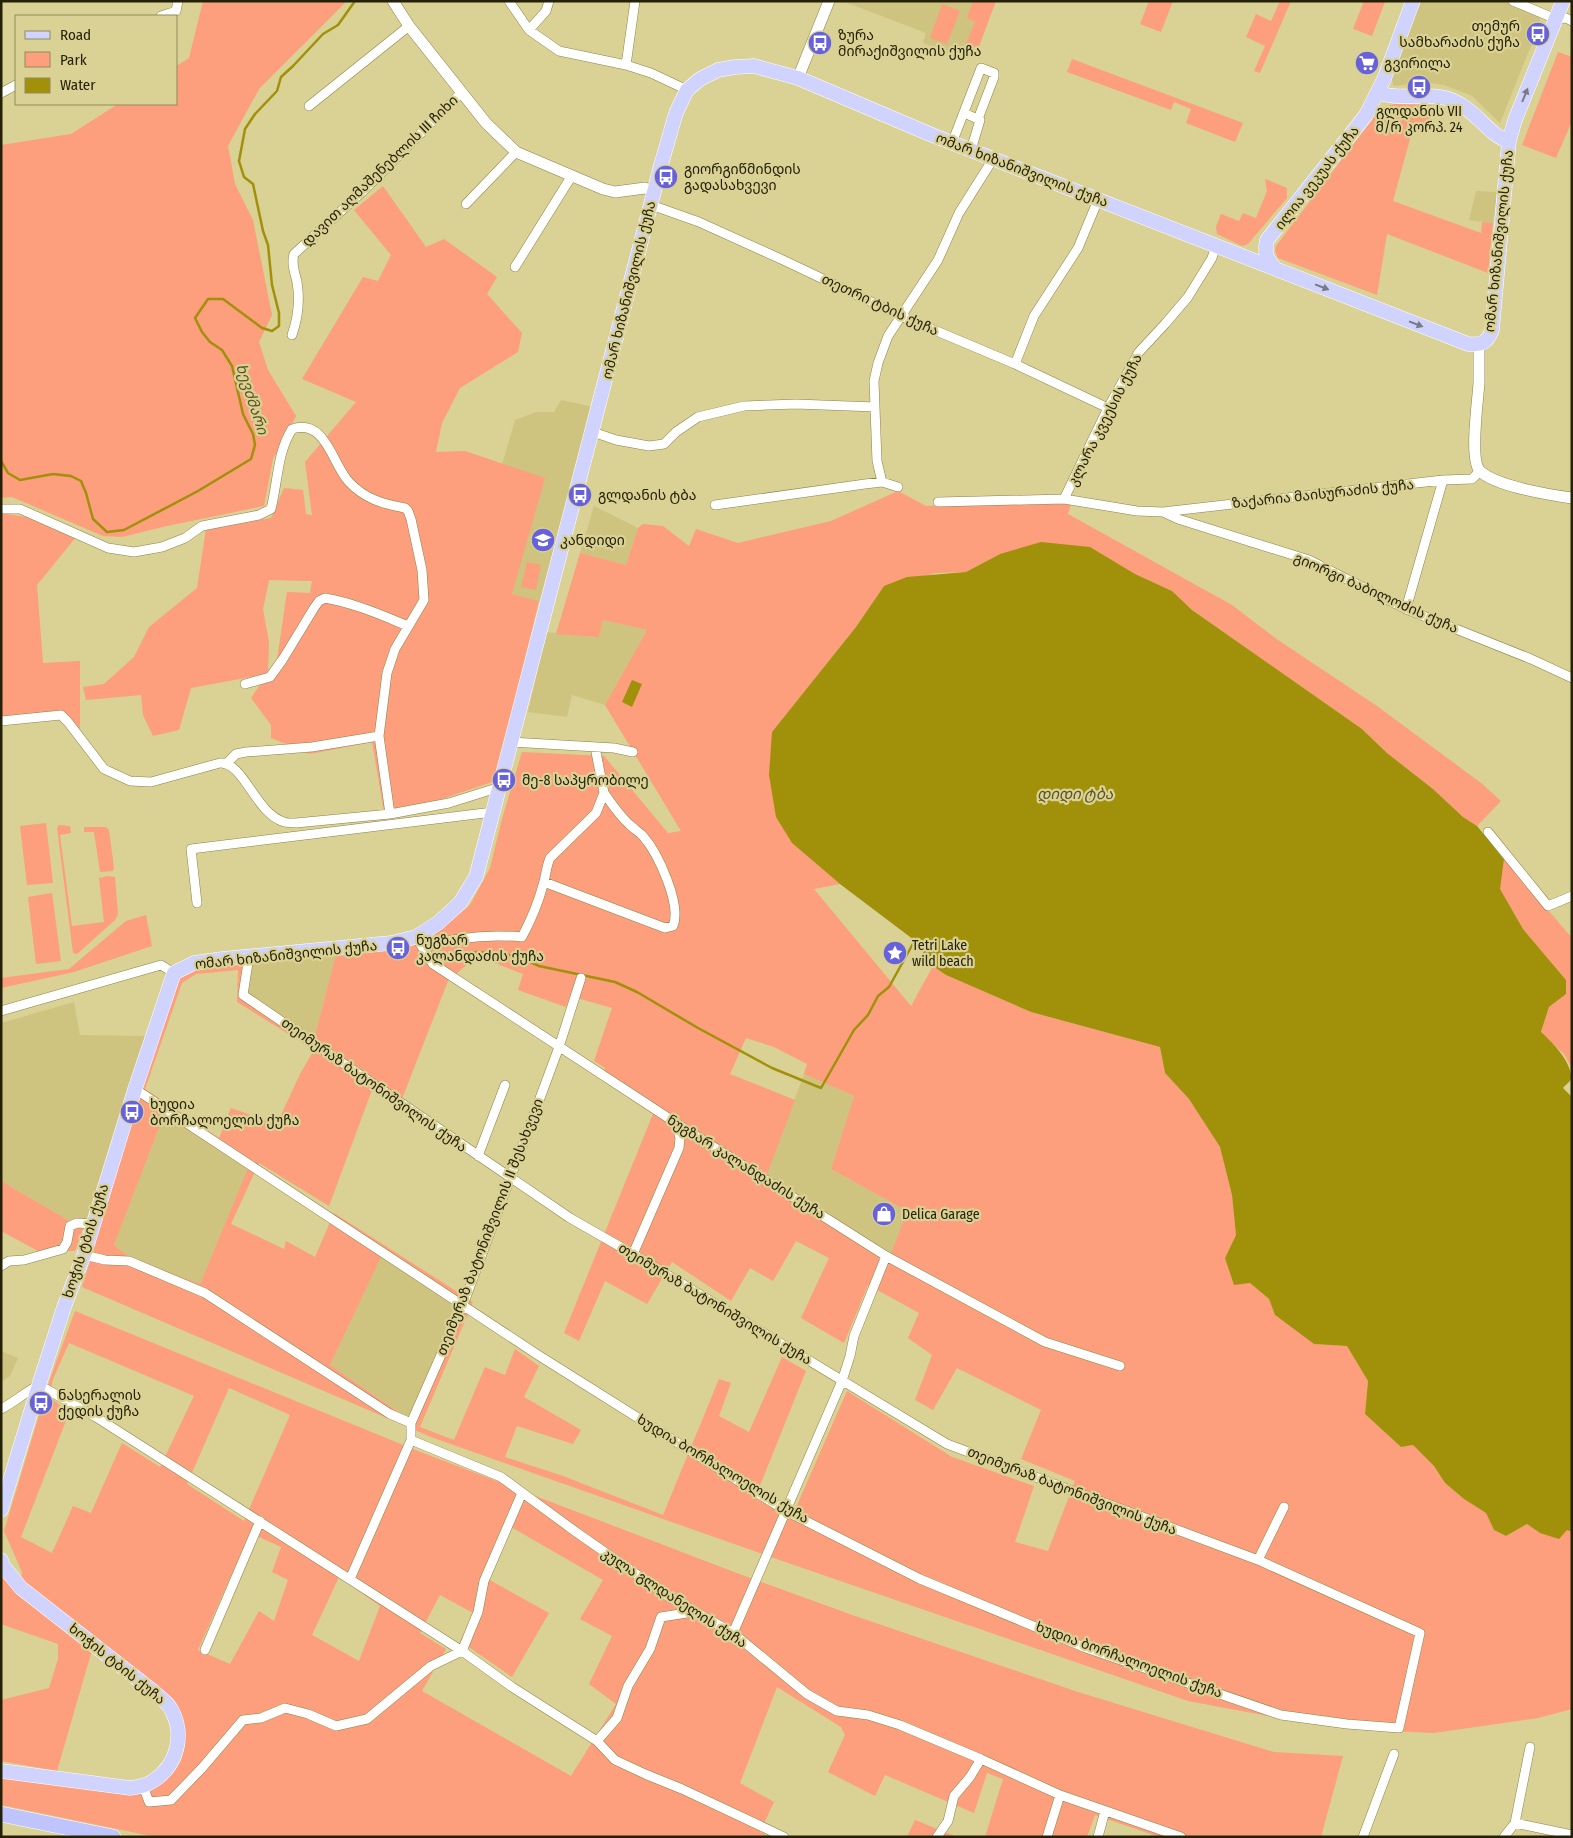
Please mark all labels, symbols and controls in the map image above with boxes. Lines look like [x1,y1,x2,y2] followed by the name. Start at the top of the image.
[15,15,178,105] legend
[1399,18,1520,51] place label: თემურ სამხარაძის ქუჩა
[1525,21,1551,47] bus stop icon: თემურ სამხარაძის ქუჩა
[60,26,91,44] text: Road
[838,27,981,60] place label: ზურა მირაქიშვილის ქუჩა
[807,30,833,56] bus stop icon: ზურა მირაქიშვილის ქუჩა
[1354,50,1380,76] supermarket icon: გვირილა
[60,51,87,69] text: Park
[1384,55,1451,72] place label: გვირილა
[1406,74,1432,100] bus stop icon: გლდანის VII მ/რ კორპ. 24
[60,76,96,94] text: Water
[1522,88,1529,103] one-way arrow
[299,92,461,250] street label: დავით აღმაშენებლის III ჩიხი
[1376,103,1463,136] place label: გლდანის VII მ/რ კორპ. 24
[1271,123,1363,233] street label: ილია ვეკუას ქუჩა
[933,129,1111,211] street label: ომარ ხიზანიშვილის ქუჩა
[1481,149,1517,333] street label: ომარ ხიზანიშვილის ქუჩა
[684,161,801,194] place label: გიორგიწმინდის გადასახვევი
[653,164,679,190] bus stop icon: გიორგიწმინდის გადასახვევი
[599,199,659,381] street label: ომარ ხიზანიშვილის ქუჩა
[819,270,941,340] street label: თეთრი ტბის ქუჩა
[1315,283,1330,291] one-way arrow
[1409,320,1423,328] one-way arrow
[1064,351,1146,489] street label: კლარა კვეესის ქუჩა
[232,361,272,438] water label: ხევძმარი
[1231,476,1415,512] street label: ზაქარია მაისურაძის ქუჩა
[567,482,593,508] bus stop icon: გლდანის ტბა
[598,487,696,504] place label: გლდანის ტბა
[530,527,556,553] school or university icon: კანდიდი
[560,532,625,549] place label: კანდიდი
[1291,549,1461,637] street label: გიორგი ბაბილოძის ქუჩა
[491,767,517,793] bus stop icon: მე-8 საპყრობილე
[522,772,649,789] place label: მე-8 საპყრობილე
[1037,785,1114,803] water label: დიდი ტბა
[416,932,544,965] place label: ნუგზარ კალანდაძის ქუჩა
[385,935,411,961] bus stop icon: ნუგზარ კალანდაძის ქუჩა
[194,937,378,973] street label: ომარ ხიზანიშვილის ქუჩა
[912,937,974,970] place label: Tetri Lake wild beach
[882,940,908,966] place icon: Tetri Lake wild beach
[278,1014,470,1156] street label: თეიმურაზ ბატონიშვილის ქუჩა
[150,1096,299,1129] place label: ხუდია ბორჩალოელის ქუჩა
[433,1096,547,1358] street label: თეიმურაზ ბატონიშვილის II შესახვევი
[119,1099,145,1125] bus stop icon: ხუდია ბორჩალოელის ქუჩა
[664,1111,828,1223] street label: ნუგზარ კალანდაძის ქუჩა
[60,1182,112,1300] street label: ხოჭის ტბის ქუჩა
[871,1201,897,1227] shop icon: Delica Garage
[902,1206,980,1223] place label: Delica Garage
[615,1239,815,1369] street label: თეიმურაზ ბატონიშვილის ქუჩა
[58,1387,141,1420] place label: ნასერალის ქედის ქუჩა
[28,1390,54,1416] bus stop icon: ნასერალის ქედის ქუჩა
[634,1411,812,1527] street label: ხუდია ბორჩალოელის ქუჩა
[965,1443,1179,1539] street label: თეიმურაზ ბატონიშვილის ქუჩა
[598,1545,750,1651] street label: კულა გლდანელის ქუჩა
[1033,1618,1225,1702] street label: ხუდია ბორჩალოელის ქუჩა
[65,1620,169,1708] street label: ხოჭის ტბის ქუჩა

